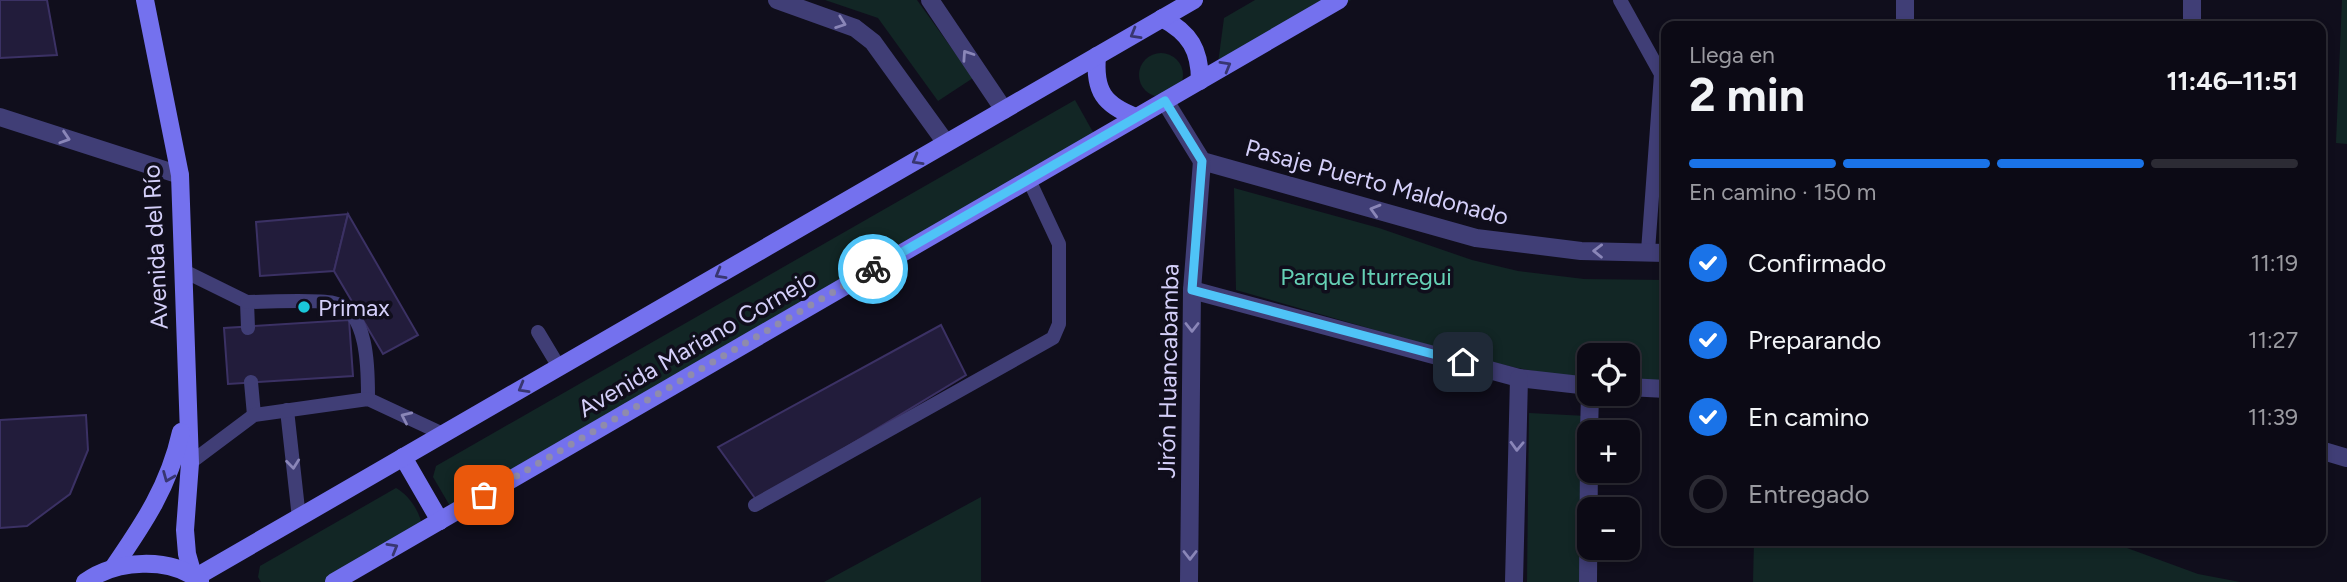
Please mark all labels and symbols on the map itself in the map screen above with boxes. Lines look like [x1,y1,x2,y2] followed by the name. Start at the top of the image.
[834,15,846,29] one-way arrow
[1129,26,1142,39] one-way arrow
[963,50,975,63] one-way arrow
[1218,61,1231,74] one-way arrow
[58,130,71,144] one-way arrow
[1242,133,1512,231] street label: Pasaje Puerto Maldonado
[911,152,924,165] one-way arrow
[136,164,174,330] street label: Avenida del Río
[1369,204,1381,219] one-way arrow
[838,234,908,304] courier
[1592,243,1603,259] one-way arrow
[1280,262,1452,291] park label: Parque Iturregui
[573,263,821,423] street label: Avenida Mariano Cornejo
[1152,263,1184,479] street label: Jirón Huancabamba
[714,266,727,279] one-way arrow
[318,293,390,322] place label: Primax
[296,299,312,315] marker: Primax
[1184,322,1200,333] one-way arrow
[1433,332,1493,392] pin
[517,380,530,393] one-way arrow
[401,411,413,425] one-way arrow
[1509,441,1525,452] one-way arrow
[285,459,300,470] one-way arrow
[454,465,514,525] pin
[162,470,176,482] one-way arrow
[386,543,398,556] one-way arrow
[1182,550,1198,560] one-way arrow

